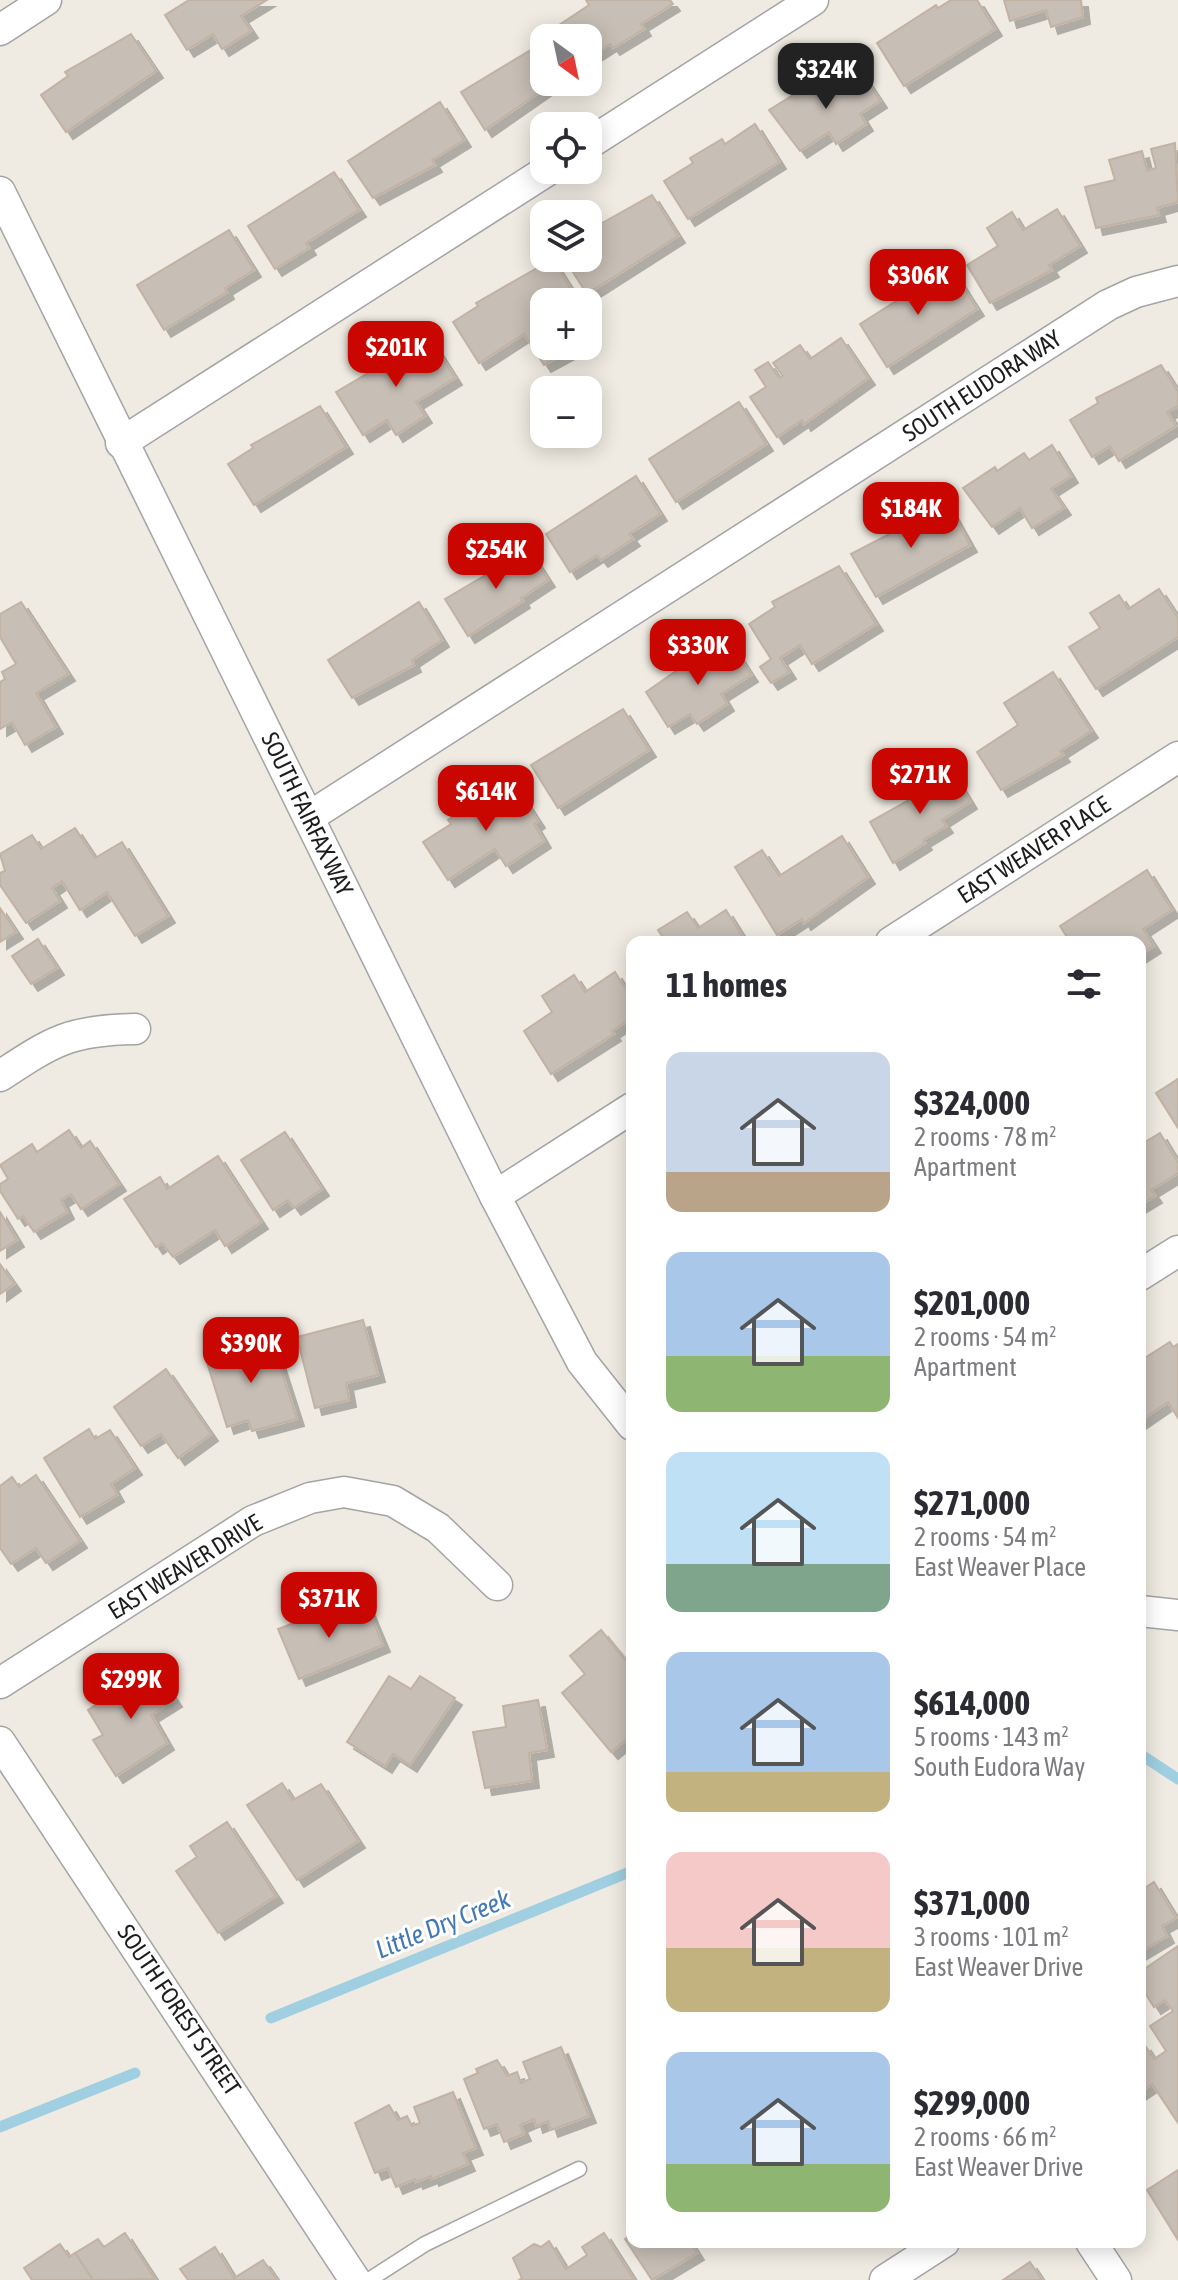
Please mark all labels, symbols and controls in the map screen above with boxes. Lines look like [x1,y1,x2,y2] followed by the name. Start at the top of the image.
[530,24,602,96] north arrow
[530,24,602,448] map controls
[770,43,882,111] pin: $324K
[796,54,856,84] text: $324K
[530,112,602,184] button: locate
[530,200,602,272] button: layers
[862,249,974,317] pin: $306K
[888,260,948,290] text: $306K
[530,288,602,360] button: +
[340,321,452,389] pin: $201K
[898,324,1066,447] street label: SOUTH EUDORA WAY
[366,332,426,362] text: $201K
[530,376,602,448] button: −
[855,482,967,550] pin: $184K
[881,493,941,523] text: $184K
[440,523,552,591] pin: $254K
[466,534,526,564] text: $254K
[642,619,754,687] pin: $330K
[668,630,728,660] text: $330K
[256,728,359,900] street label: SOUTH FAIRFAX WAY
[864,748,976,816] pin: $271K
[890,759,950,789] text: $271K
[430,765,542,833] pin: $614K
[456,776,516,806] text: $614K
[953,790,1115,909] street label: EAST WEAVER PLACE
[1062,962,1106,1006] icon: filters
[666,965,787,1004] text: 11 homes
[914,1083,1030,1122] text: $324,000
[730,1084,826,1180] icon: home
[914,1122,1056,1152] text: 2 rooms · 78 m²
[914,1152,1017,1182] text: Apartment
[914,1283,1030,1322] text: $201,000
[730,1284,826,1380] icon: home
[195,1317,307,1385] pin: $390K
[914,1322,1056,1352] text: 2 rooms · 54 m²
[221,1328,281,1358] text: $390K
[914,1352,1017,1382] text: Apartment
[914,1483,1030,1522] text: $271,000
[730,1484,826,1580] icon: home
[103,1509,266,1625] street label: EAST WEAVER DRIVE
[914,1522,1056,1552] text: 2 rooms · 54 m²
[914,1552,1086,1582] text: East Weaver Place
[273,1572,385,1640] pin: $371K
[299,1583,359,1613] text: $371K
[75,1653,187,1721] pin: $299K
[101,1664,161,1694] text: $299K
[914,1683,1030,1722] text: $614,000
[730,1684,826,1780] icon: home
[914,1722,1069,1752] text: 5 rooms · 143 m²
[914,1752,1085,1782] text: South Eudora Way
[371,1883,515,1965] water label: Little Dry Creek
[914,1883,1030,1922] text: $371,000
[730,1884,826,1980] icon: home
[112,1919,247,2100] street label: SOUTH FOREST STREET
[914,1922,1069,1952] text: 3 rooms · 101 m²
[914,1952,1083,1982] text: East Weaver Drive
[914,2083,1030,2122] text: $299,000
[730,2084,826,2180] icon: home
[914,2122,1056,2152] text: 2 rooms · 66 m²
[914,2152,1083,2182] text: East Weaver Drive

